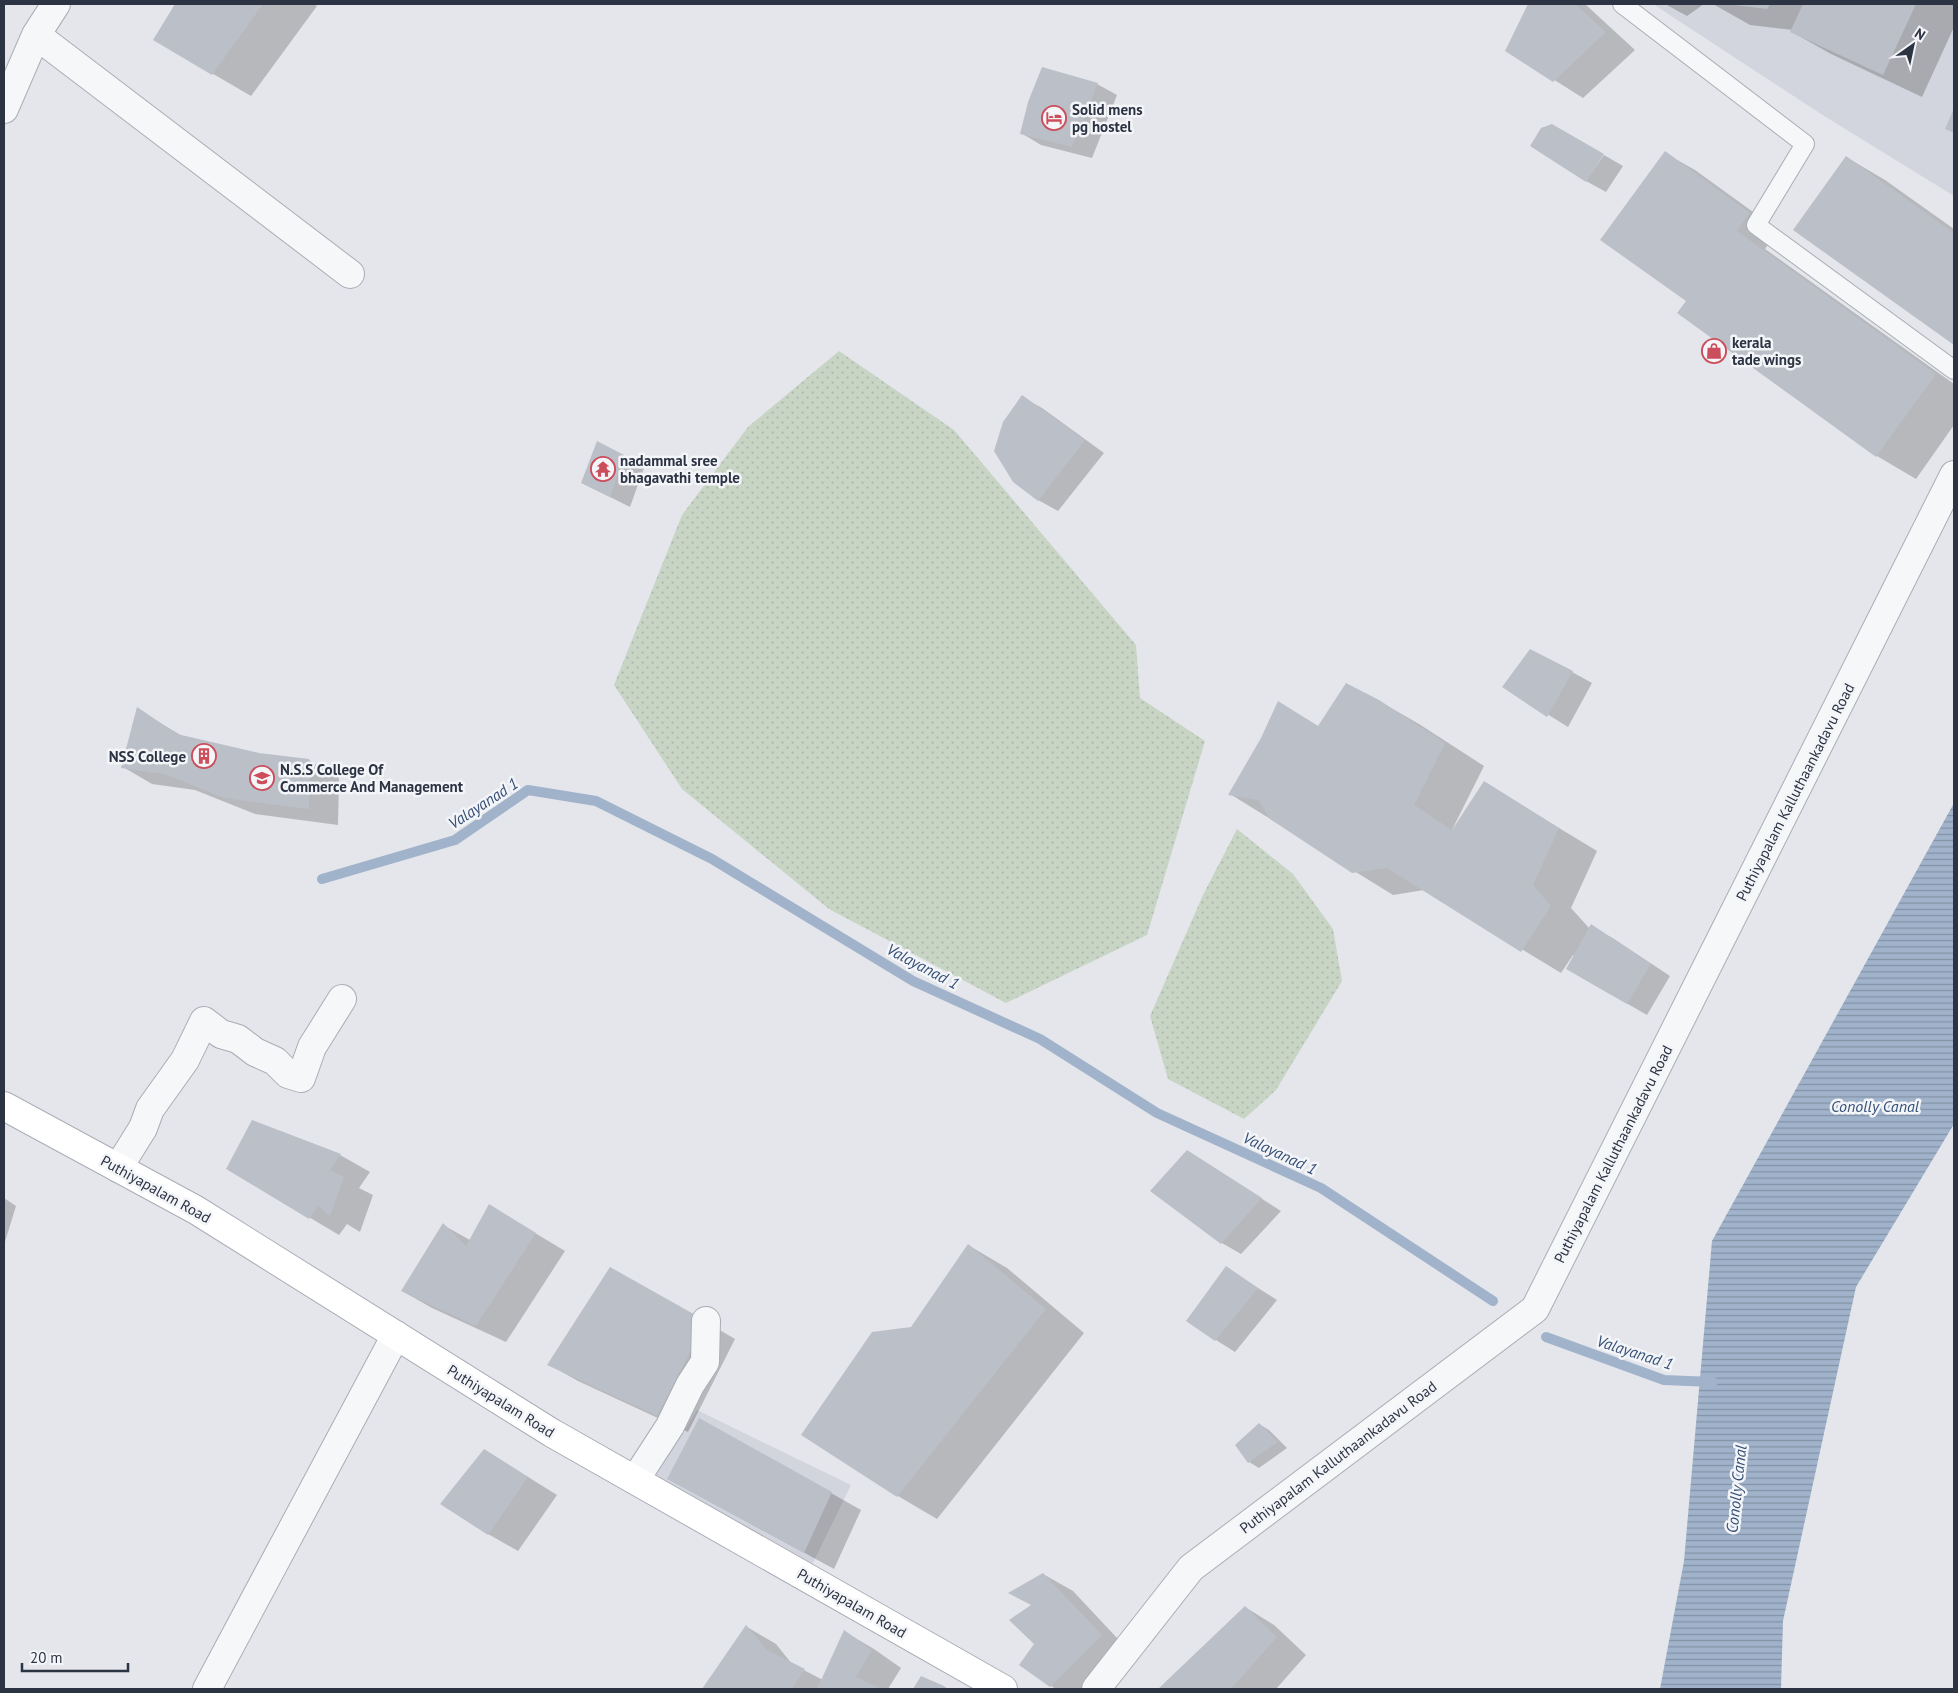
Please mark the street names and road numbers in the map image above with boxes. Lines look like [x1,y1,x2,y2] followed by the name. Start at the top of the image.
[1732,680,1858,904] street label: Puthiyapalam Kalluthaankadavu Road
[1550,1042,1676,1266] street label: Puthiyapalam Kalluthaankadavu Road
[98,1151,214,1227] street label: Puthiyapalam Road
[444,1360,558,1442] street label: Puthiyapalam Road
[1236,1377,1440,1537] street label: Puthiyapalam Kalluthaankadavu Road
[794,1564,910,1642] street label: Puthiyapalam Road

